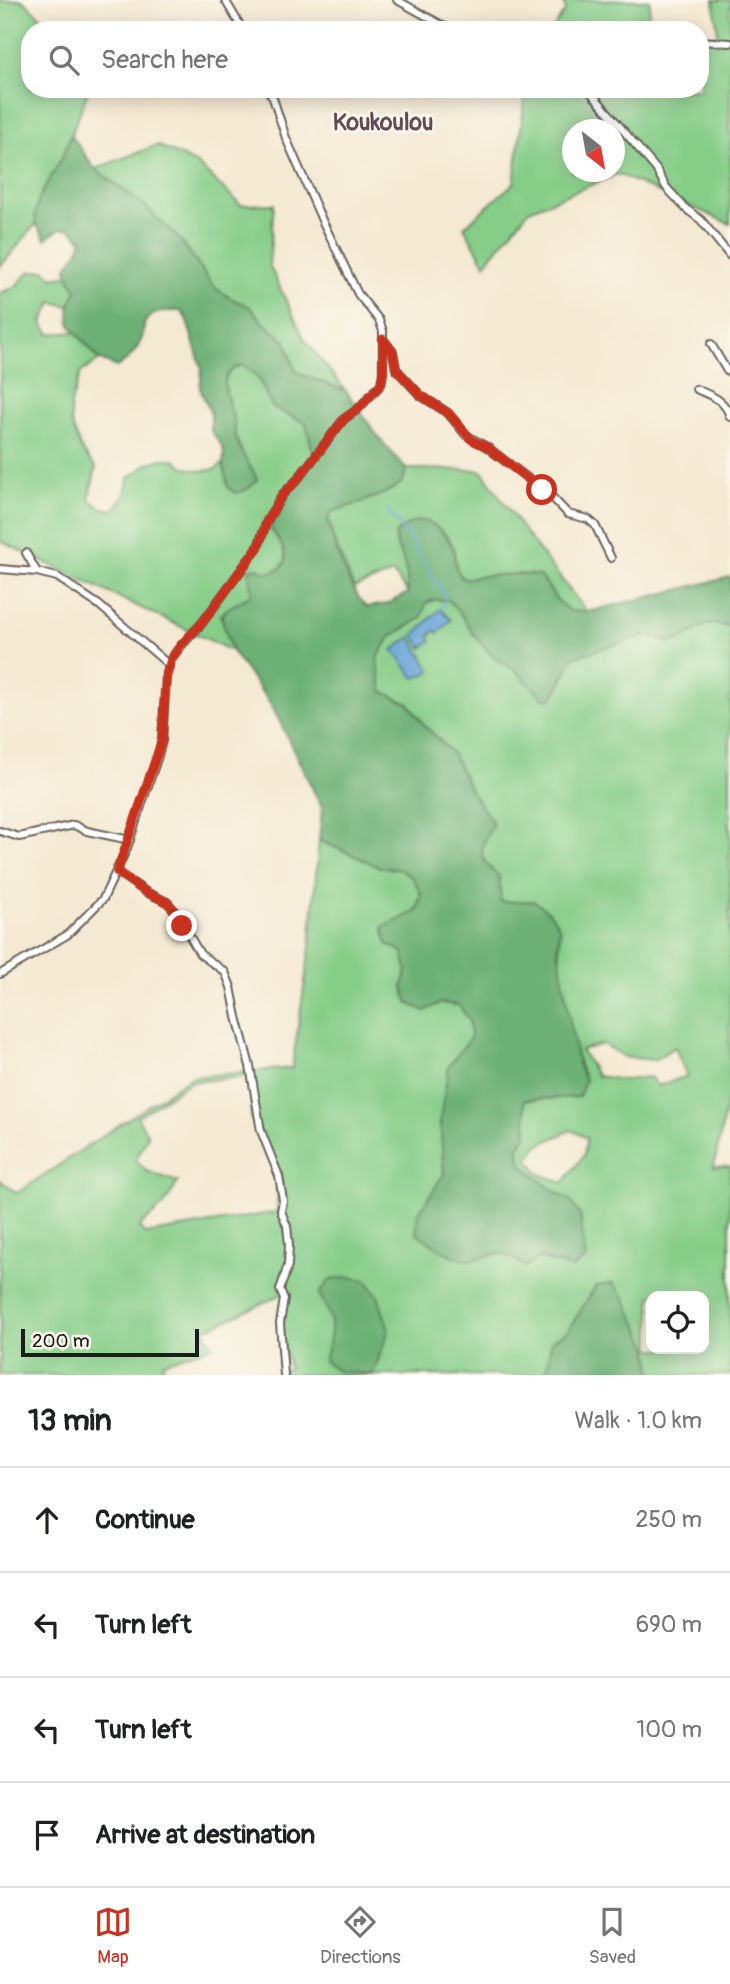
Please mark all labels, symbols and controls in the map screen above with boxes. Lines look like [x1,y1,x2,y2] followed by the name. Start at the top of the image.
[21,21,709,98] search box
[45,41,83,79] icon: search
[101,44,228,76] text: Search here
[333,108,433,137] district label: Koukoulou
[562,119,625,182] north arrow
[526,474,557,505] route start
[166,910,197,941] route end
[646,1291,709,1354] map controls
[646,1291,709,1354] button: locate
[21,1326,200,1358] scale bar
[32,1329,90,1353] text: 200 m
[28,1402,112,1439] text: 13 min
[574,1406,702,1435] text: Walk · 1.0 km
[28,1501,66,1539] icon: ahead
[95,1504,195,1536] text: Continue
[636,1505,702,1534] text: 250 m
[28,1606,66,1644] icon: left
[95,1609,191,1641] text: Turn left
[636,1610,702,1639] text: 690 m
[28,1711,66,1749] icon: left
[95,1714,191,1746] text: Turn left
[636,1715,702,1744] text: 100 m
[28,1816,66,1854] icon: arrive
[95,1819,315,1851] text: Arrive at destination
[94,1903,132,1969] tab: Map
[320,1903,401,1969] tab: Directions
[589,1903,636,1969] tab: Saved

